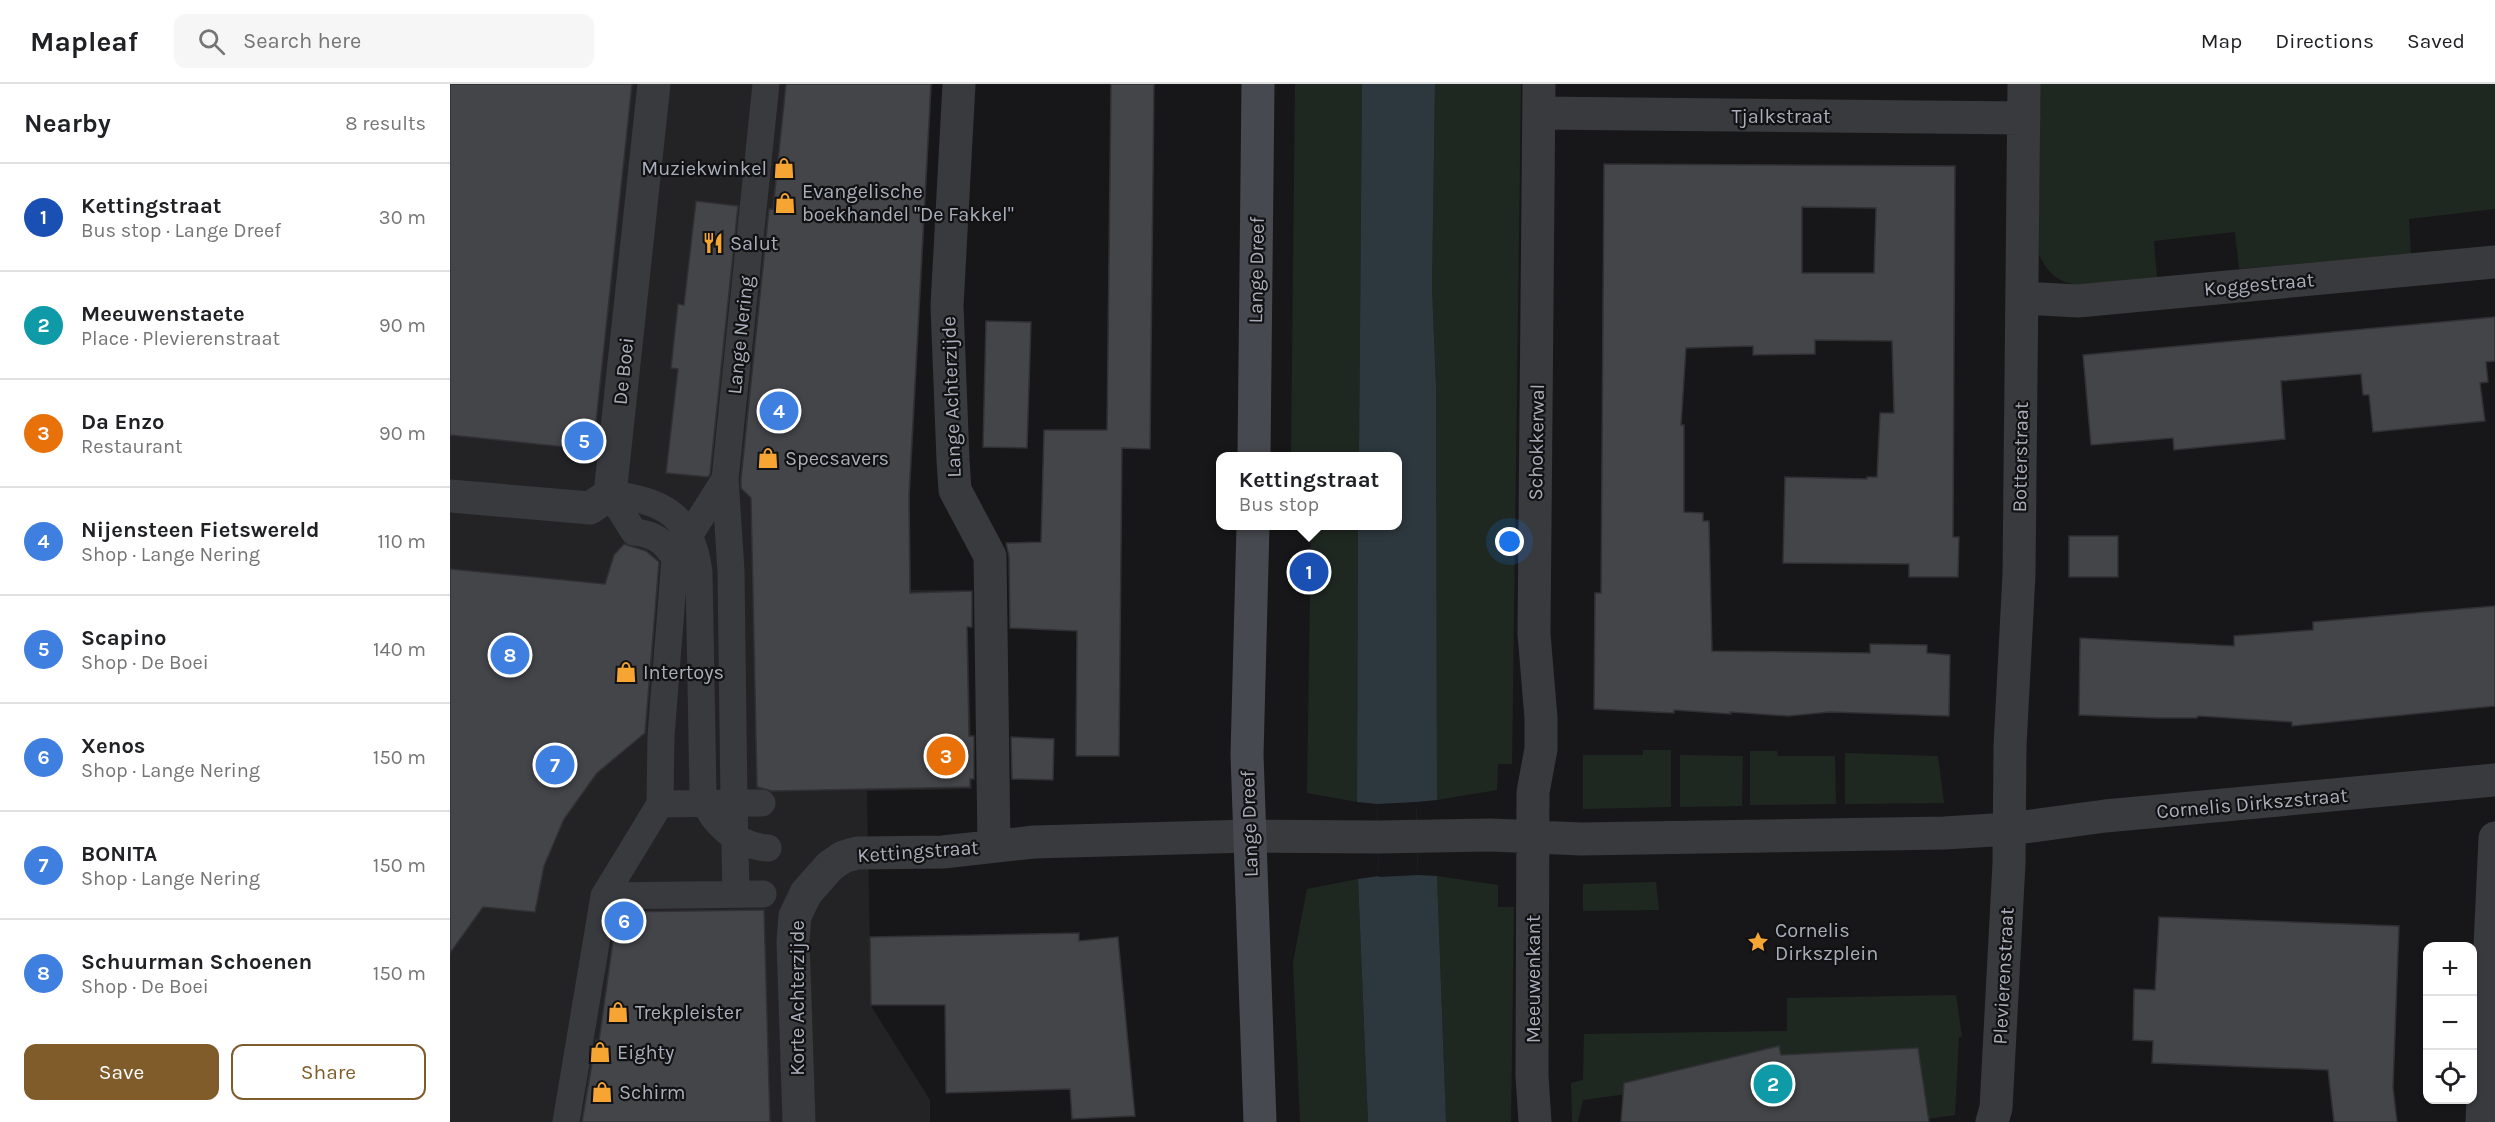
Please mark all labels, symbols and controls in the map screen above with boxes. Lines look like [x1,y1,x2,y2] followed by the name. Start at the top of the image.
[174,14,594,68] search box
[30,25,138,58] text: Mapleaf
[195,25,228,58] icon: search
[243,28,361,54] text: Search here
[2201,29,2242,53] text: Map
[2275,29,2374,53] text: Directions
[2407,29,2465,53] text: Saved
[1732,105,1831,128] street label: Tjalkstraat
[24,108,111,139] text: Nearby
[345,112,426,135] text: 8 results
[772,156,796,180] shop icon: Muziekwinkel
[641,157,767,180] place label: Muziekwinkel
[802,180,1014,226] place label: Evangelische boekhandel "De Fakkel"
[773,191,797,215] shop icon: Evangelische boekhandel "De Fakkel"
[81,193,221,219] text: Kettingstraat
[40,206,47,229] text: 1
[379,206,426,229] text: 30 m
[1244,216,1269,323] street label: Lange Dreef
[81,219,281,242] text: Bus stop · Lange Dreef
[701,231,725,255] restaurant icon: Salut
[730,232,779,255] place label: Salut
[2203,268,2316,301] street label: Koggestraat
[723,275,758,396] street label: Lange Nering
[81,301,245,327] text: Meeuwenstaete
[37,314,50,337] text: 2
[379,314,426,337] text: 90 m
[937,316,966,478] street label: Lange Achterzijde
[81,327,280,350] text: Place · Plevierenstraat
[609,336,638,406] street label: De Boei
[1524,384,1549,500] street label: Schokkerwal
[760,388,798,434] pin: 4
[2008,401,2033,513] street label: Botterstraat
[81,409,165,435] text: Da Enzo
[564,418,604,464] pin: 5
[37,422,50,445] text: 3
[379,422,426,445] text: 90 m
[81,435,183,458] text: Restaurant
[756,446,780,470] shop icon: Specsavers
[785,447,889,470] place label: Specsavers
[1216,452,1402,530] popup
[1239,467,1379,493] text: Kettingstraat
[1239,493,1319,516] text: Bus stop
[81,517,320,543] text: Nijensteen Fietswereld
[1495,527,1524,556] your location
[38,530,49,553] text: 4
[377,530,426,553] text: 110 m
[81,543,260,566] text: Shop · Lange Nering
[1290,550,1328,594] pin: 1
[81,625,166,651] text: Scapino
[490,632,530,678] pin: 8
[38,638,49,661] text: 5
[373,638,426,661] text: 140 m
[81,651,209,674] text: Shop · De Boei
[614,660,638,684] shop icon: Intertoys
[643,661,724,684] place label: Intertoys
[81,733,145,759] text: Xenos
[926,734,966,778] pin: 3
[536,742,574,788] pin: 7
[37,746,50,769] text: 6
[373,746,426,769] text: 150 m
[81,759,260,782] text: Shop · Lange Nering
[1236,770,1263,878] street label: Lange Dreef
[2155,784,2349,823] street label: Cornelis Dirkszstraat
[857,836,980,867] street label: Kettingstraat
[81,841,157,867] text: BONITA
[39,854,48,877] text: 7
[373,854,426,877] text: 150 m
[81,867,260,890] text: Shop · Lange Nering
[604,898,644,944] pin: 6
[1988,906,2019,1045] street label: Plevierenstraat
[1522,914,1545,1043] street label: Meeuwenkant
[1775,919,1878,965] place label: Cornelis Dirkszplein
[786,920,809,1076] street label: Korte Achterzijde
[1746,930,1770,954] place icon: Cornelis Dirkszplein
[2423,942,2477,1104] map controls
[2423,942,2477,996] button: +
[81,949,312,975] text: Schuurman Schoenen
[37,962,50,985] text: 8
[373,962,426,985] text: 150 m
[81,975,209,998] text: Shop · De Boei
[2423,996,2477,1050] button: −
[606,1000,630,1024] shop icon: Trekpleister
[635,1001,742,1024] place label: Trekpleister
[588,1040,612,1064] shop icon: Eighty
[617,1041,674,1064] place label: Eighty
[24,1044,219,1100] button: Save
[231,1044,426,1100] button: Share
[2423,1050,2477,1104] button: locate
[1754,1062,1792,1106] pin: 2
[590,1080,614,1104] shop icon: Schirm
[619,1081,685,1104] place label: Schirm

